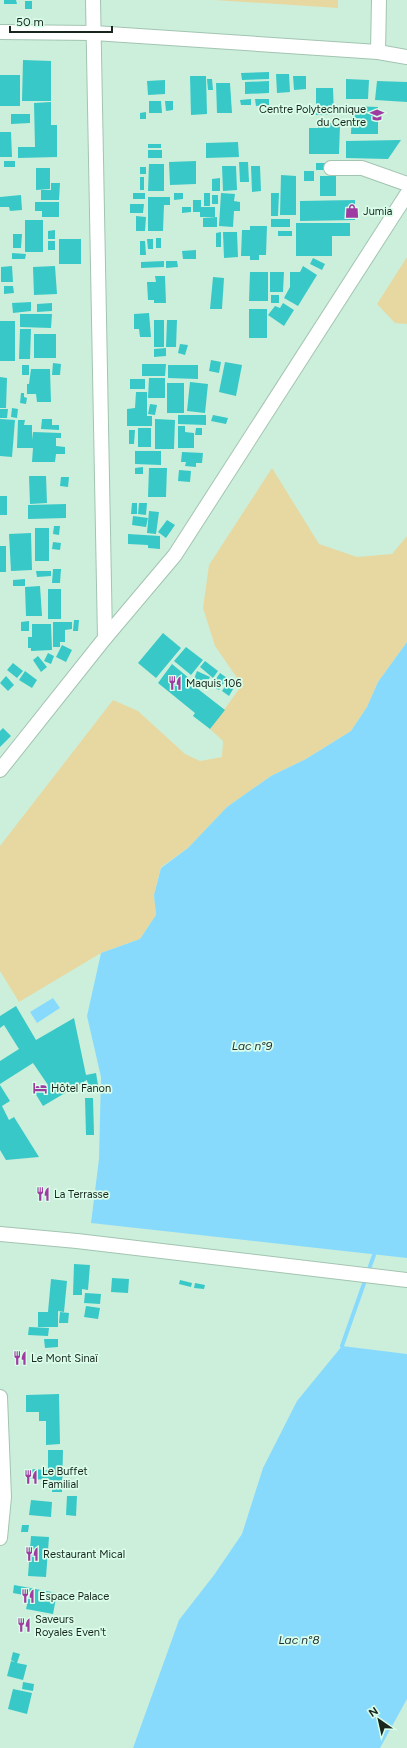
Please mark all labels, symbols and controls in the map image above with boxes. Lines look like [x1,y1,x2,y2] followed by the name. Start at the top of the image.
[10,8,112,34] scale bar
[16,15,44,29] text: 50 m
[259,103,366,129] place label: Centre Polytechnique du Centre
[369,107,385,123] school or university icon: Centre Polytechnique du Centre
[344,203,360,219] shop icon: Jumia
[363,205,392,218] place label: Jumia
[167,675,183,691] restaurant icon: Maquis 106
[186,677,242,690] place label: Maquis 106
[232,1039,273,1053] water label: Lac n°9
[32,1080,48,1096] hotel icon: Hôtel Fanon
[51,1082,111,1095] place label: Hôtel Fanon
[35,1186,51,1202] restaurant icon: La Terrasse
[54,1188,109,1201] place label: La Terrasse
[12,1350,28,1366] restaurant icon: Le Mont Sinaï
[31,1352,98,1365] place label: Le Mont Sinaï
[42,1465,88,1491] place label: Le Buffet Familial
[23,1469,39,1485] restaurant icon: Le Buffet Familial
[24,1546,40,1562] restaurant icon: Restaurant Mical
[43,1548,125,1561] place label: Restaurant Mical
[20,1588,36,1604] restaurant icon: Espace Palace
[39,1590,109,1603] place label: Espace Palace
[35,1613,106,1639] place label: Saveurs Royales Even't
[16,1617,32,1633] restaurant icon: Saveurs Royales Even't
[278,1633,320,1647] water label: Lac n°8
[359,1700,399,1740] north arrow
[367,1704,381,1720] text: N

